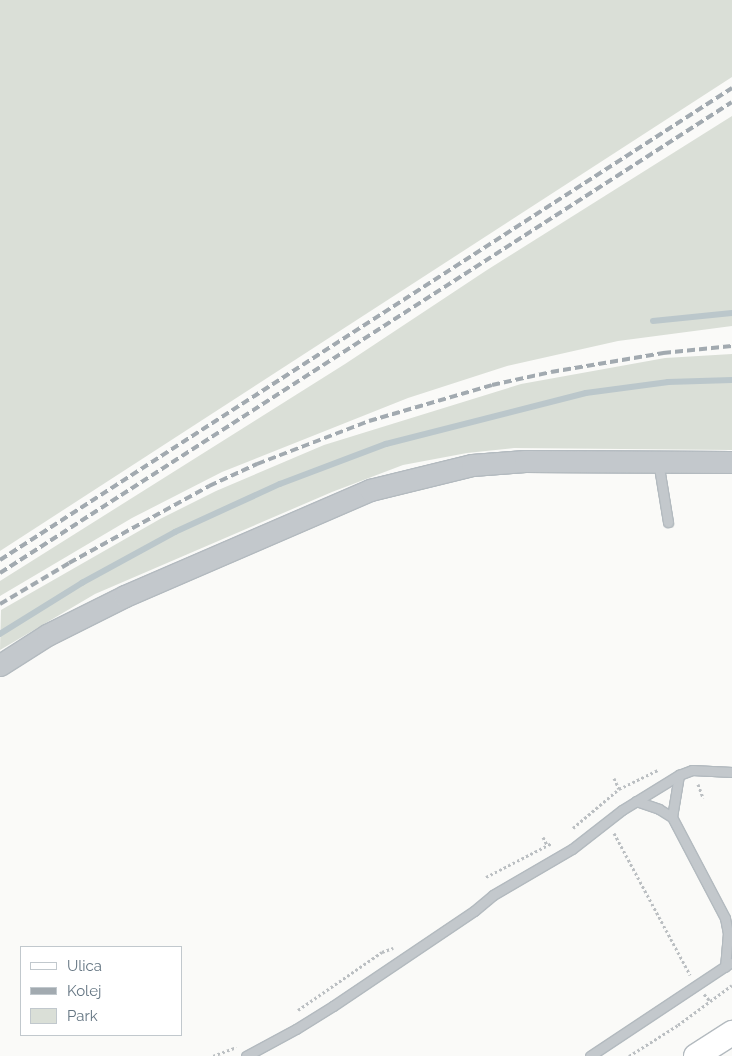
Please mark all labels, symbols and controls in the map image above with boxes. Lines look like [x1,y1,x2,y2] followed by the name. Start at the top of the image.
[20,946,182,1036] legend
[67,957,102,975] text: Ulica
[67,982,101,1000] text: Kolej
[67,1007,98,1025] text: Park

